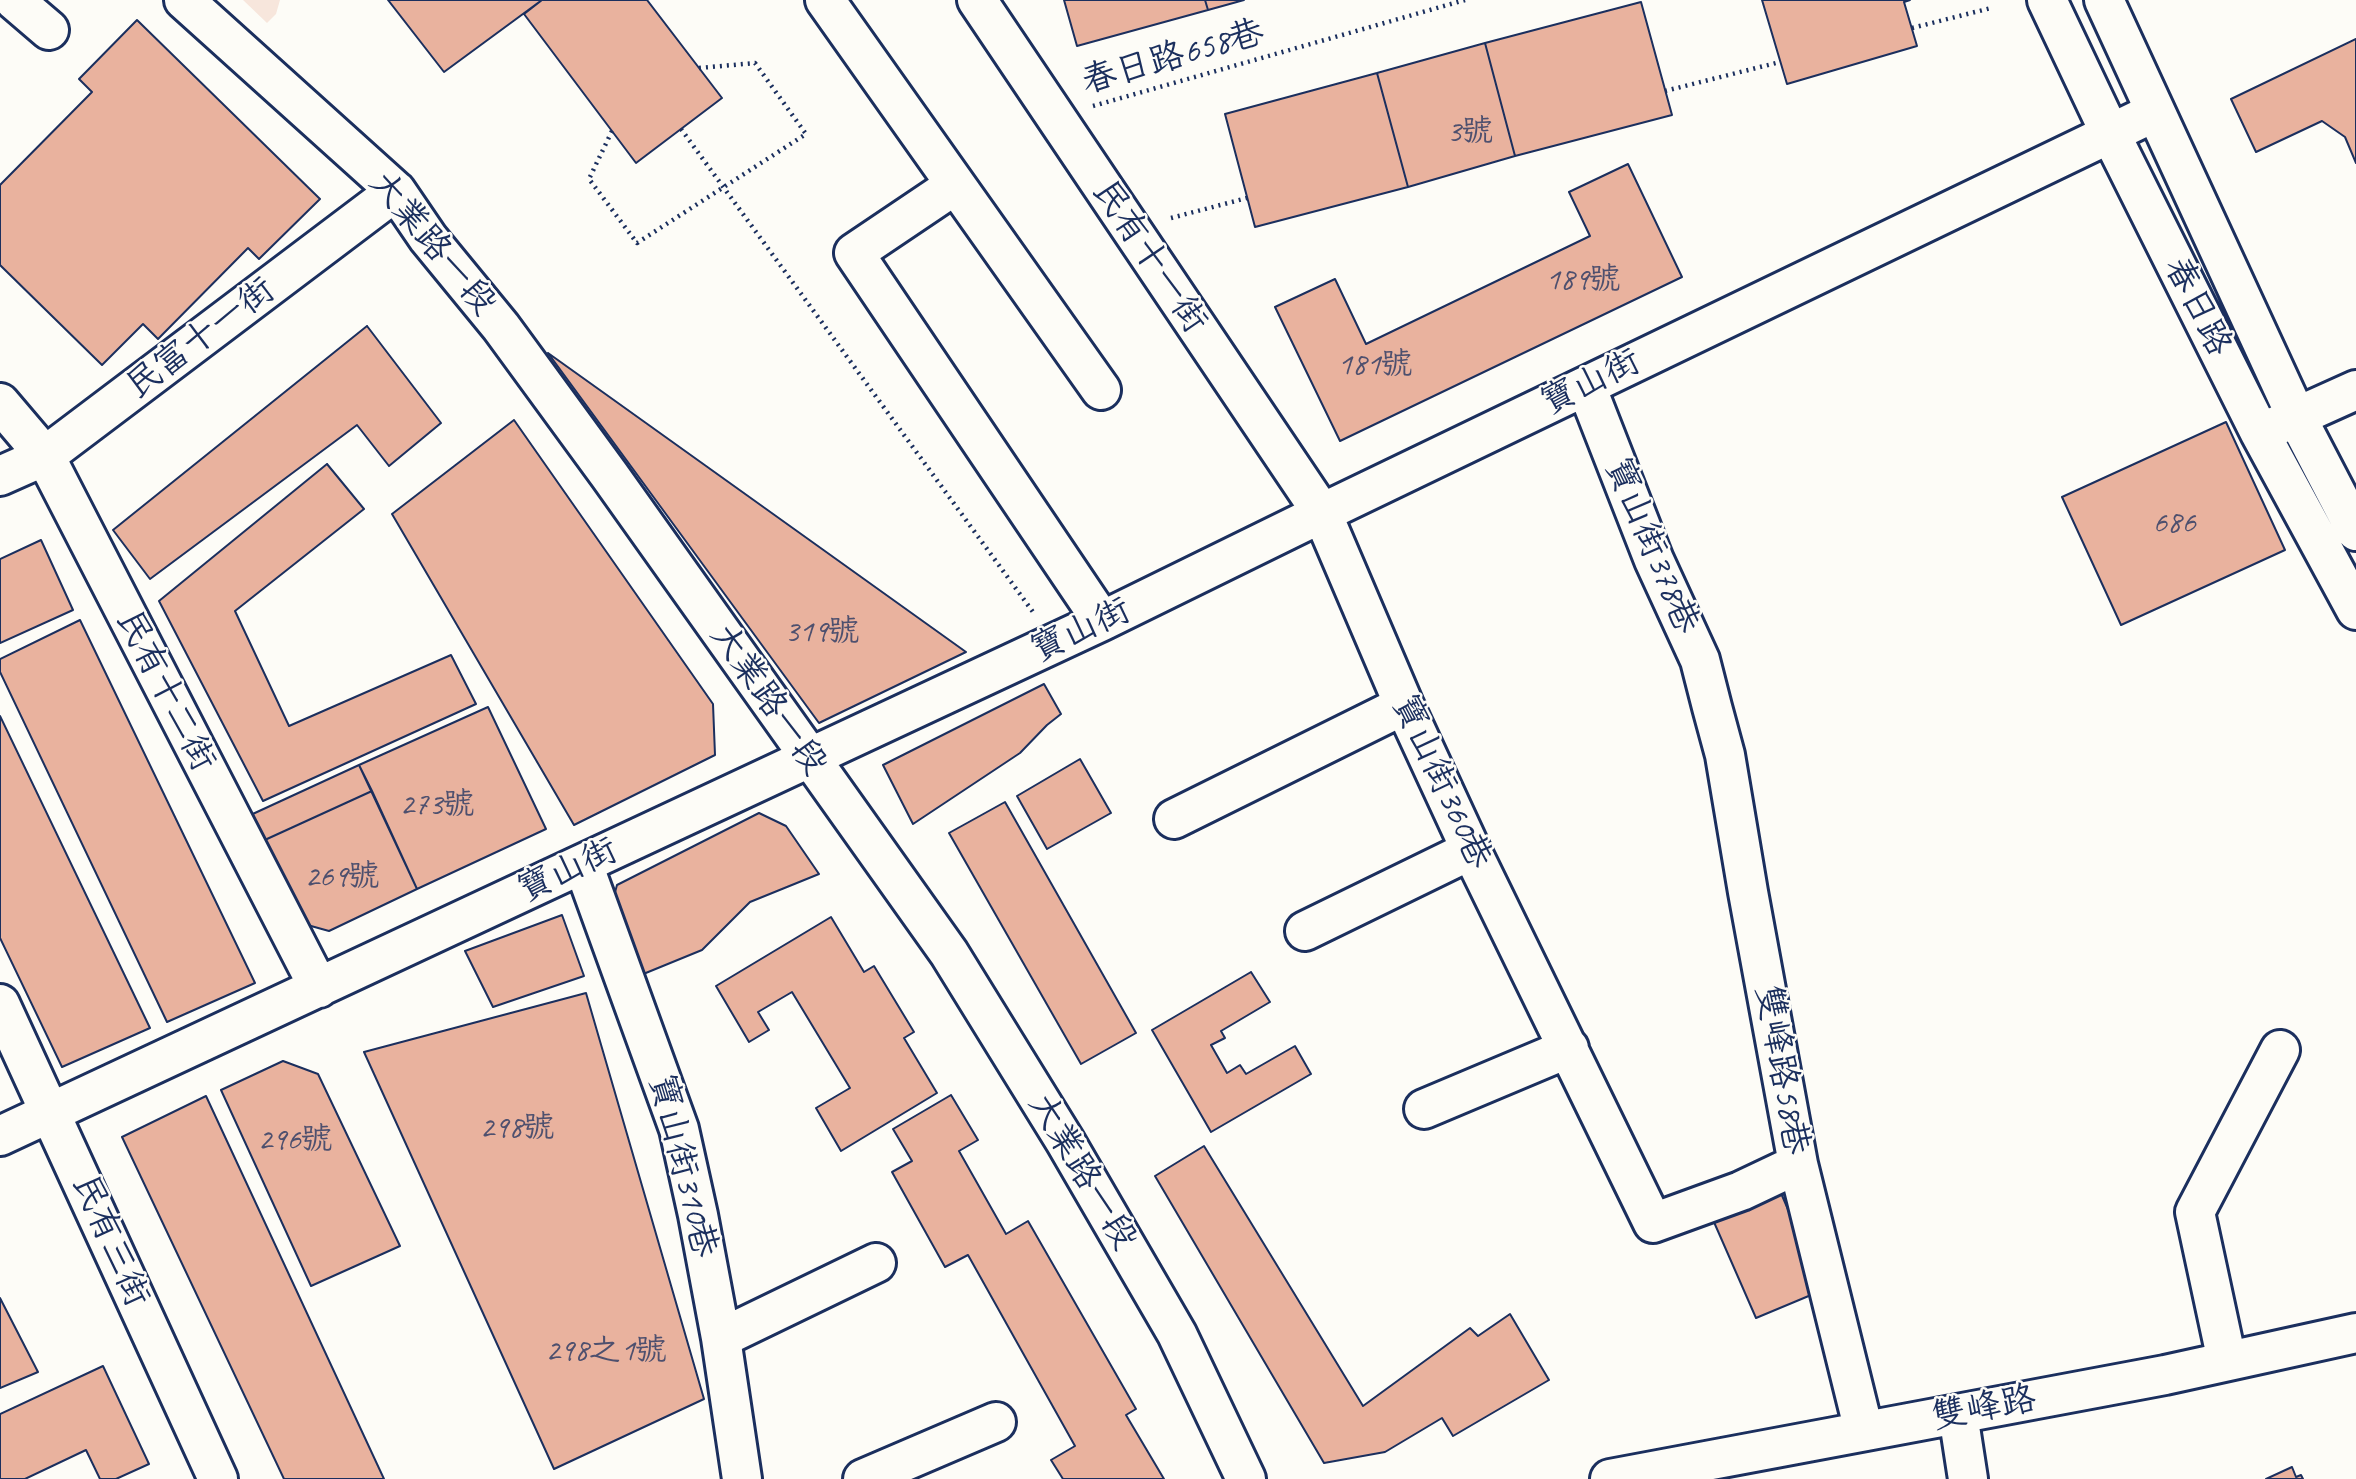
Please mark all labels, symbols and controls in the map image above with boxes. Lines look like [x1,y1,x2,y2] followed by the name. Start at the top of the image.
[1077,12,1269,104] street label: 春日路658巷
[1447,114,1493,152] house number: 3號
[360,163,504,325] street label: 大業路一段
[1083,173,1215,341] street label: 民有十一街
[2154,251,2240,363] street label: 春日路
[1545,262,1621,300] house number: 189號
[118,270,284,408] street label: 民富十一街
[1535,341,1647,425] street label: 寶山街
[1337,347,1413,385] house number: 181號
[1595,452,1707,640] street label: 寶山街378巷
[2152,505,2196,543] house number: 686
[1025,590,1137,672] street label: 寶山街
[107,604,223,778] street label: 民有十二街
[784,614,860,652] house number: 319號
[701,616,835,784] street label: 大業路一段
[1382,688,1500,876] street label: 寶山街360巷
[399,787,475,825] house number: 273號
[512,830,624,912] street label: 寶山街
[304,859,380,897] house number: 269號
[1745,982,1817,1158] street label: 雙峰路58巷
[639,1070,725,1262] street label: 寶山街310巷
[1019,1086,1145,1258] street label: 大業路一段
[479,1110,555,1148] house number: 298號
[257,1122,333,1160] house number: 296號
[62,1169,158,1313] street label: 民有三街
[545,1333,667,1371] house number: 298之1號
[1928,1378,2040,1440] street label: 雙峰路

